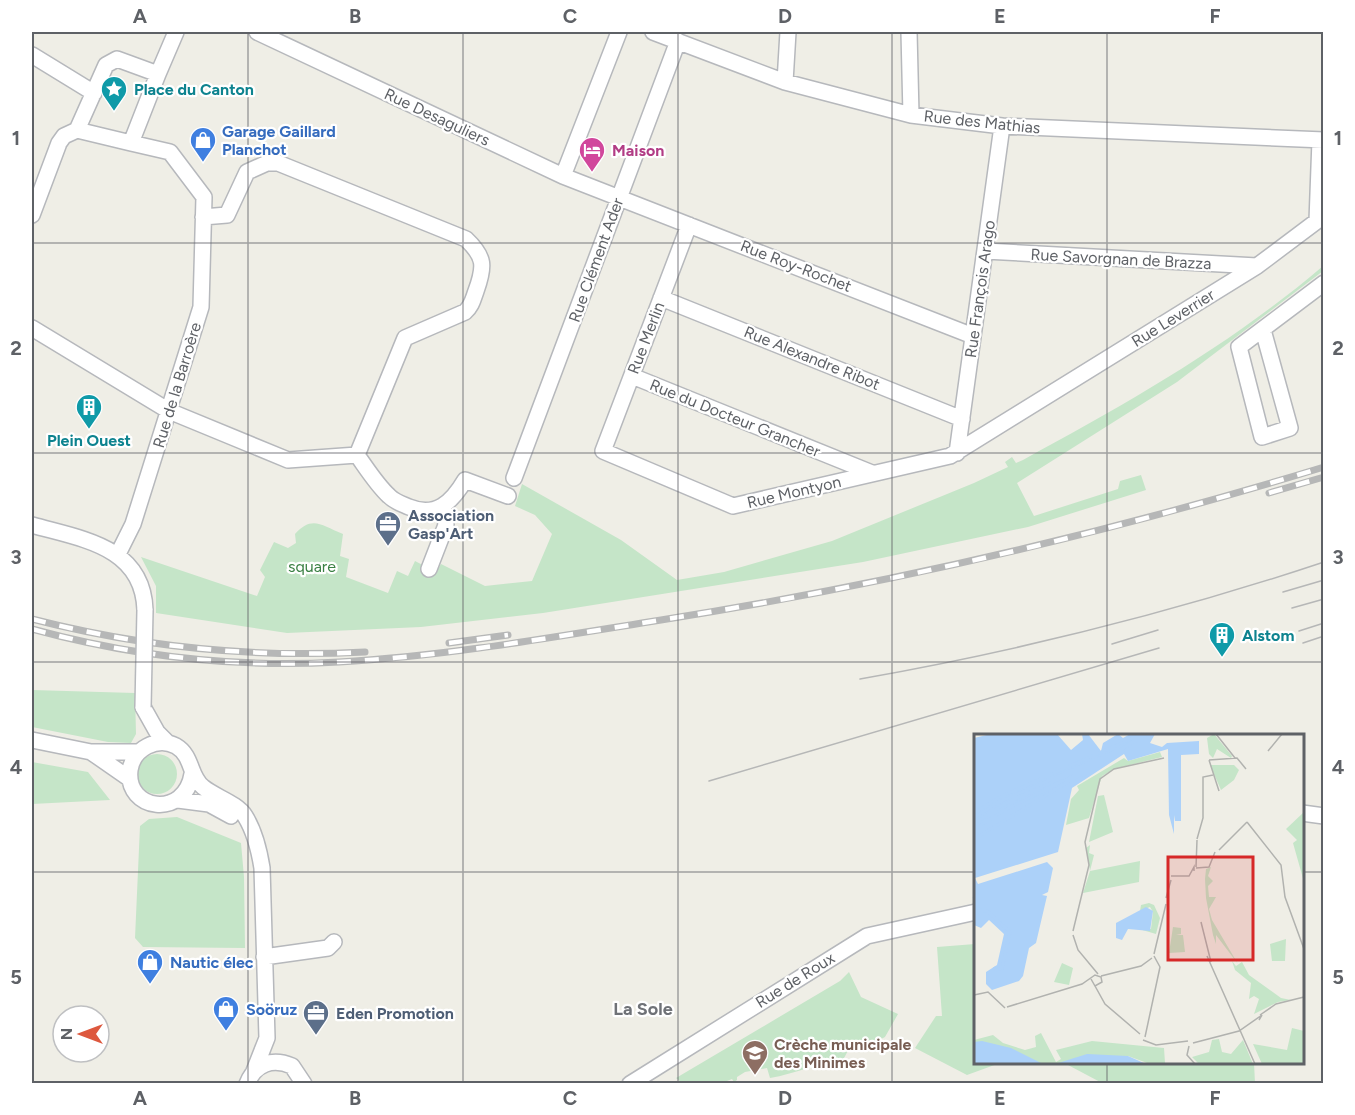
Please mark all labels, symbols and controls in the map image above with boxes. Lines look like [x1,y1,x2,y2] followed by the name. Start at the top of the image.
[133,4,148,28] text: A
[349,4,361,28] text: B
[563,4,577,28] text: C
[778,4,792,28] text: D
[994,4,1006,28] text: E
[1209,4,1221,28] text: F
[99,74,129,112] place icon: Place du Canton
[134,80,254,99] place label: Place du Canton
[381,84,493,150] street label: Rue Desaguliers
[923,106,1041,138] street label: Rue des Mathias
[222,122,336,159] place label: Garage Gaillard Planchot
[188,125,218,163] shop icon: Garage Gaillard Planchot
[12,126,20,150] text: 1
[1334,126,1342,150] text: 1
[577,135,607,173] hotel icon: Maison
[612,141,664,160] place label: Maison
[565,195,628,325] street label: Rue Clément Ader
[961,219,999,359] street label: Rue François Arago
[738,236,854,296] street label: Rue Roy-Rochet
[1030,245,1212,273] street label: Rue Savorgnan de Brazza
[1128,285,1218,351] street label: Rue Leverrier
[624,299,668,377] street label: Rue Merlin
[149,320,205,450] street label: Rue de la Barroère
[741,322,883,394] street label: Rue Alexandre Ribot
[10,336,22,360] text: 2
[1332,336,1344,360] text: 2
[647,375,824,461] street label: Rue du Docteur Grancher
[74,392,104,430] building icon: Plein Ouest
[47,431,131,450] place label: Plein Ouest
[745,472,843,512] street label: Rue Montyon
[408,506,494,543] place label: Association Gasp'Art
[373,509,403,547] office icon: Association Gasp'Art
[10,545,22,569] text: 3
[1332,545,1344,569] text: 3
[288,557,336,576] park label: square
[1207,620,1237,658] building icon: Alstom
[1242,626,1294,645] place label: Alstom
[974,734,1304,1064] inset map
[10,755,23,779] text: 4
[1332,755,1345,779] text: 4
[135,947,165,985] shop icon: Nautic élec
[752,948,838,1012] street label: Rue de Roux
[170,953,254,972] place label: Nautic élec
[10,965,22,989] text: 5
[1332,965,1344,989] text: 5
[211,994,241,1032] shop icon: Soöruz
[301,998,331,1036] office icon: Eden Promotion
[613,998,673,1020] district label: La Sole
[246,1000,297,1019] place label: Soöruz
[51,1004,111,1064] north arrow
[336,1004,454,1023] place label: Eden Promotion
[57,1028,76,1040] text: N
[774,1035,911,1072] place label: Crèche municipale des Minimes
[740,1038,770,1076] school or university icon: Crèche municipale des Minimes
[133,1086,148,1110] text: A
[349,1086,361,1110] text: B
[563,1086,577,1110] text: C
[778,1086,792,1110] text: D
[994,1086,1006,1110] text: E
[1209,1086,1221,1110] text: F

